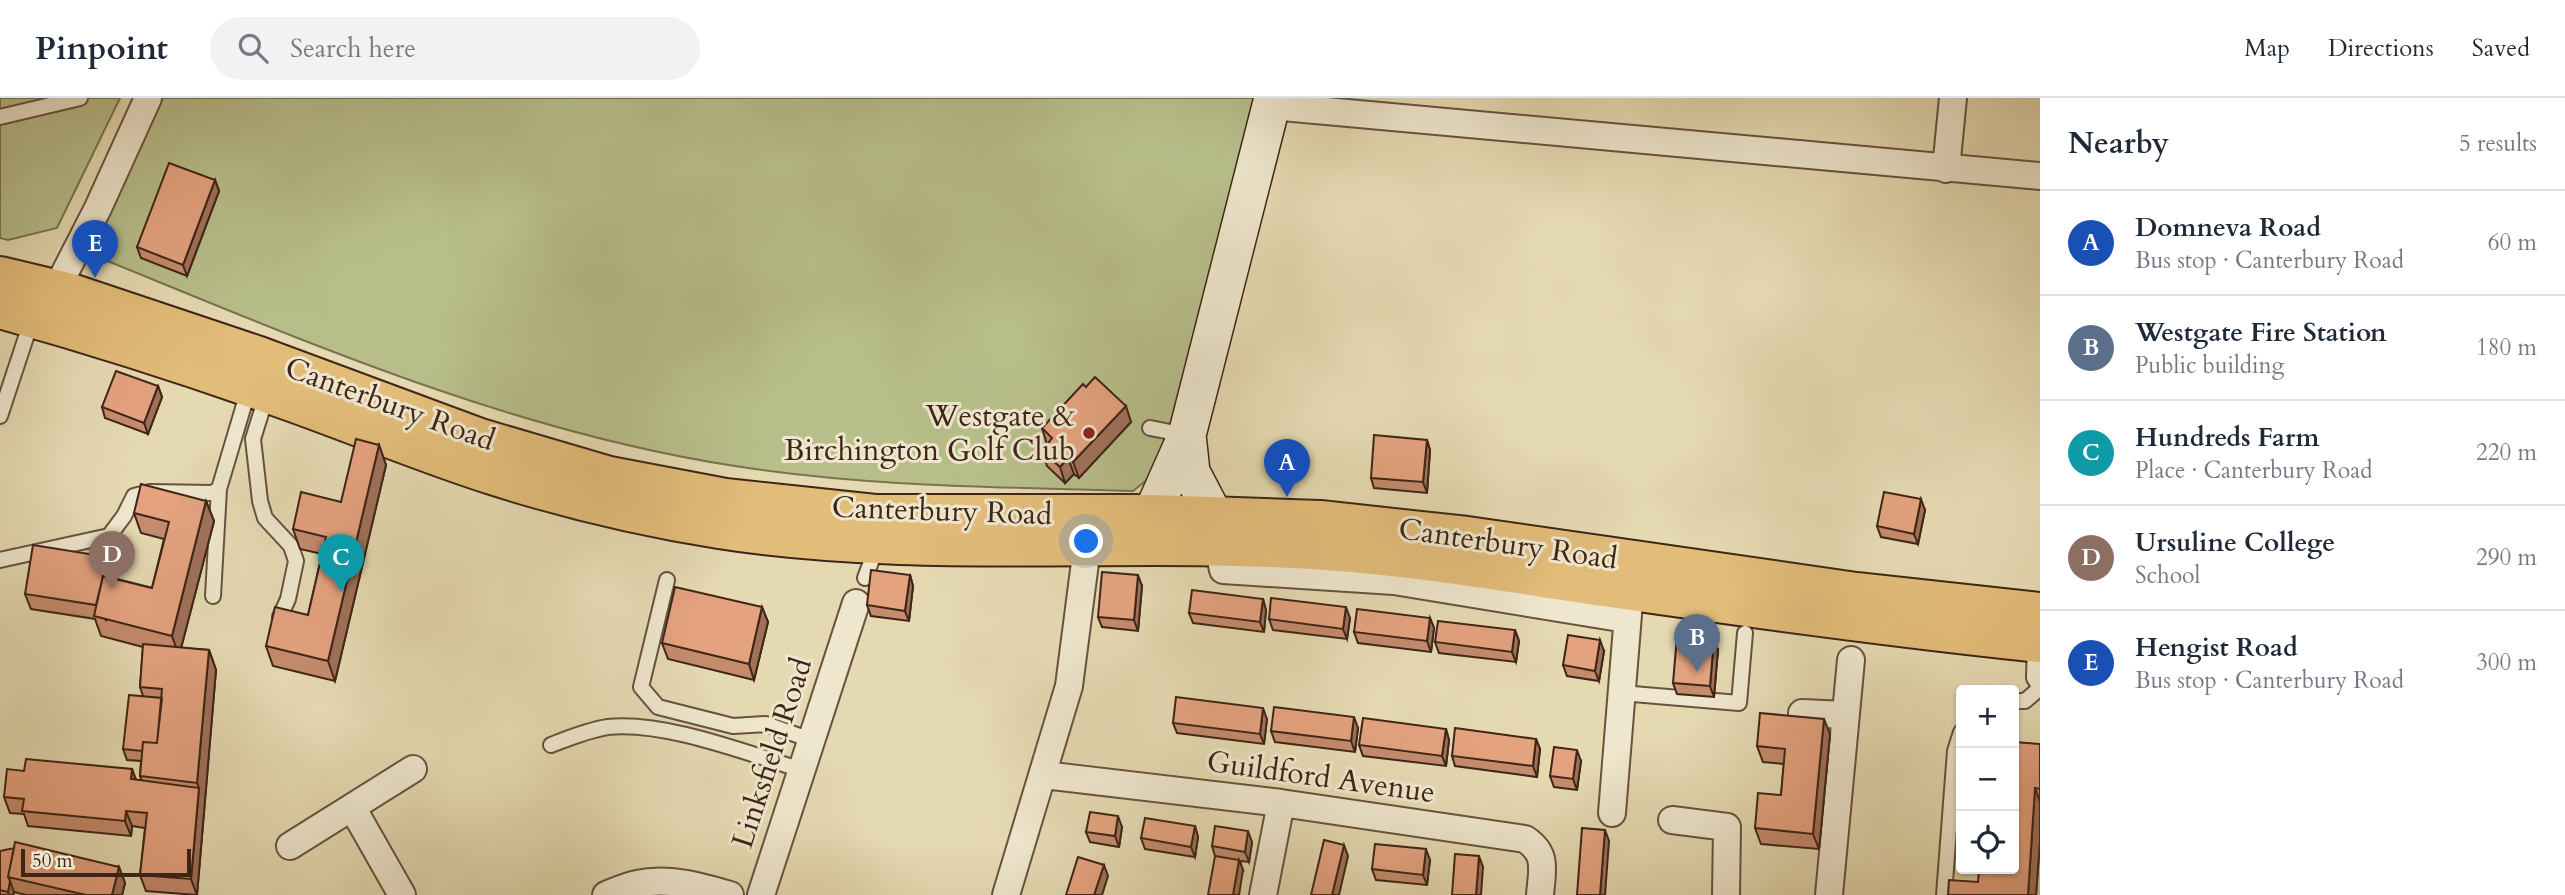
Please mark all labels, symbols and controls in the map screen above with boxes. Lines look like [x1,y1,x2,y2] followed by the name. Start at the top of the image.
[210,17,700,80] search box
[35,26,168,71] text: Pinpoint
[234,29,272,67] icon: search
[290,31,416,66] text: Search here
[2244,32,2290,65] text: Map
[2328,32,2434,65] text: Directions
[2472,32,2530,65] text: Saved
[2068,123,2169,164] text: Nearby
[2459,128,2537,159] text: 5 results
[2135,210,2321,245] text: Domneva Road
[72,220,118,278] pin: E
[2082,227,2100,258] text: A
[2488,227,2537,258] text: 60 m
[2135,245,2404,276] text: Bus stop · Canterbury Road
[2135,315,2387,350] text: Westgate Fire Station
[2083,332,2099,363] text: B
[2476,332,2537,363] text: 180 m
[279,347,501,461] street label: Canterbury Road
[2135,350,2285,381] text: Public building
[784,396,1075,471] place label: Westgate & Birchington Golf Club
[2135,420,2319,455] text: Hundreds Farm
[1081,425,1097,441] marker: Westgate & Birchington Golf Club
[2082,437,2100,468] text: C
[2476,437,2537,468] text: 220 m
[1264,439,1310,497] pin: A
[2135,455,2372,486] text: Place · Canterbury Road
[831,487,1053,535] street label: Canterbury Road
[1396,508,1620,580] street label: Canterbury Road
[1069,524,1103,558] your location
[2135,525,2335,560] text: Ursuline College
[89,531,135,589] pin: D
[318,534,364,592] pin: C
[2081,542,2101,573] text: D
[2476,542,2537,573] text: 290 m
[2135,560,2200,591] text: School
[1674,614,1720,672] pin: B
[2135,630,2298,665] text: Hengist Road
[2084,647,2098,678] text: E
[2476,647,2537,678] text: 300 m
[722,653,822,853] street label: Linksfield Road
[2135,665,2404,696] text: Bus stop · Canterbury Road
[1956,685,2019,874] map controls
[1956,685,2019,748] button: +
[1204,741,1438,813] street label: Guildford Avenue
[1956,748,2019,811] button: −
[1956,811,2019,874] button: locate
[21,846,191,878] scale bar
[32,848,73,874] text: 50 m

